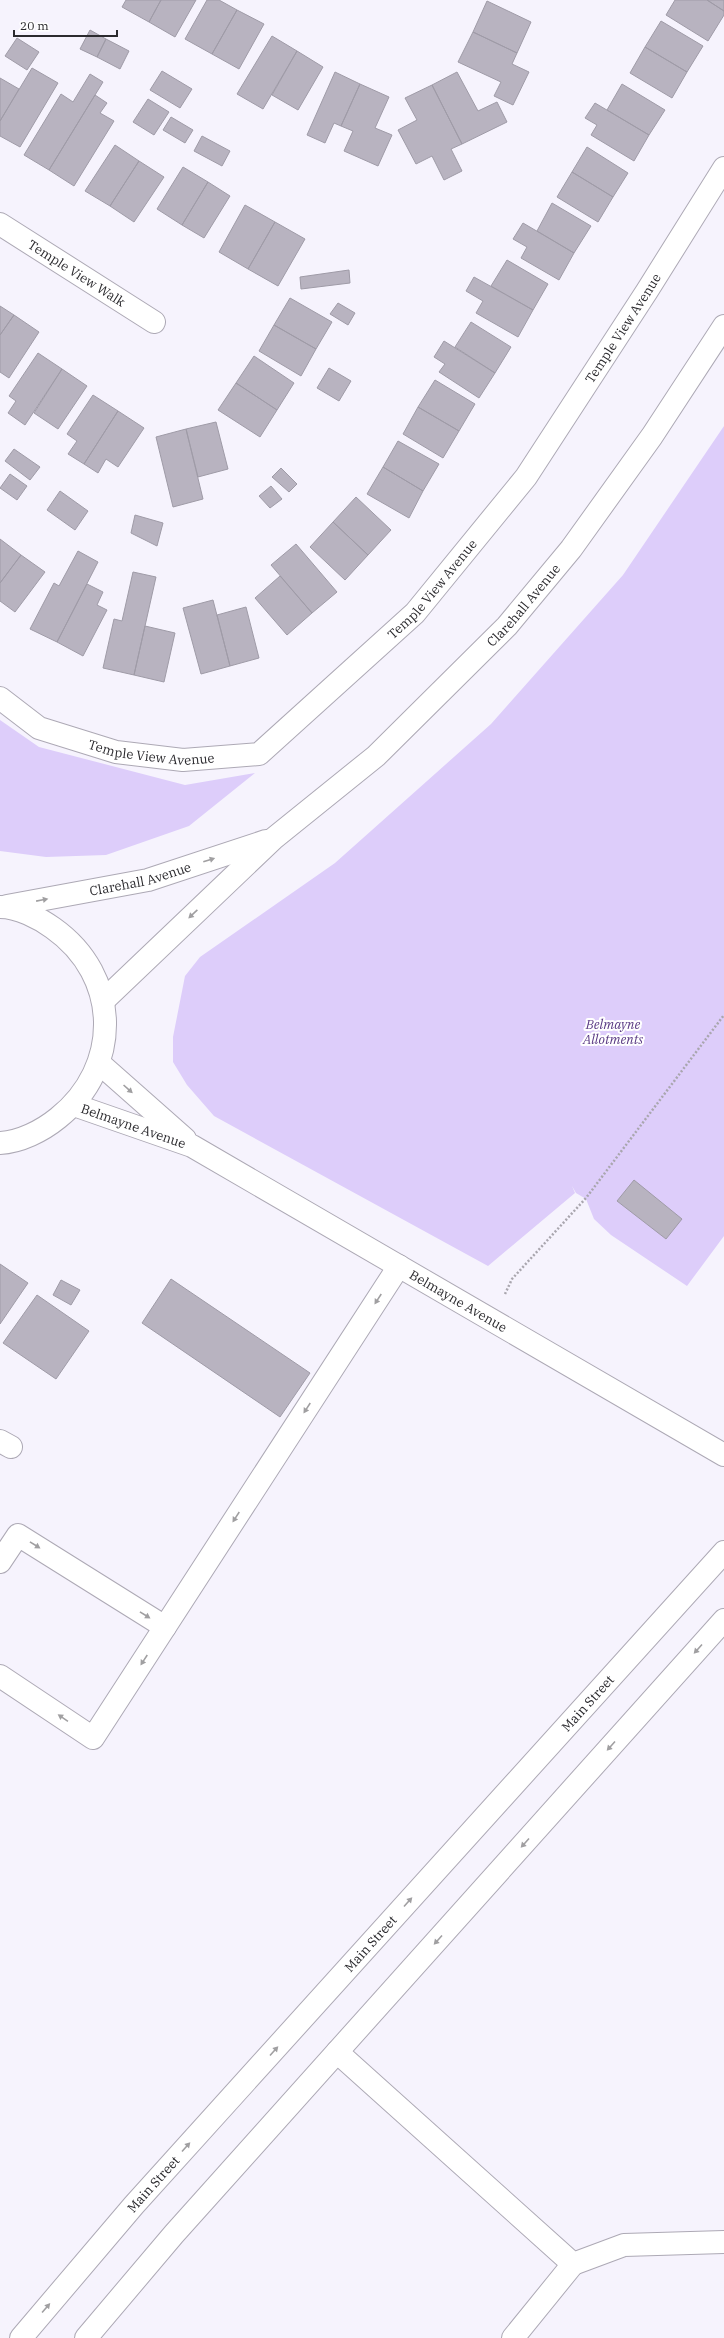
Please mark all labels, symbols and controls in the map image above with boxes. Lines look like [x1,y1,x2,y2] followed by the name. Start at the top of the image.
[14,12,117,38] scale bar
[20,18,49,33] text: 20 m
[25,236,129,310] street label: Temple View Walk
[581,270,665,386] street label: Temple View Avenue
[384,536,480,642] street label: Temple View Avenue
[483,560,564,650] street label: Clarehall Avenue
[86,735,215,769] street label: Temple View Avenue
[204,857,216,863] one-way arrow
[88,858,193,899] street label: Clarehall Avenue
[36,896,49,902] one-way arrow
[188,909,198,918] one-way arrow
[582,1016,643,1048] park label: Belmayne Allotments
[123,1084,134,1093] one-way arrow
[79,1100,188,1152] street label: Belmayne Avenue
[407,1266,510,1336] street label: Belmayne Avenue
[374,1294,382,1304] one-way arrow
[303,1403,311,1413] one-way arrow
[232,1512,240,1522] one-way arrow
[29,1542,41,1549] one-way arrow
[140,1611,150,1619] one-way arrow
[694,1645,703,1654] one-way arrow
[140,1654,147,1666] one-way arrow
[558,1671,618,1735] street label: Main Street
[57,1714,68,1722] one-way arrow
[607,1741,616,1751] one-way arrow
[520,1838,529,1848] one-way arrow
[403,1897,412,1907] one-way arrow
[340,1911,400,1975] street label: Main Street
[433,1935,442,1945] one-way arrow
[269,2045,278,2056] one-way arrow
[182,2142,191,2152] one-way arrow
[123,2152,183,2216] street label: Main Street
[41,2303,50,2314] one-way arrow

